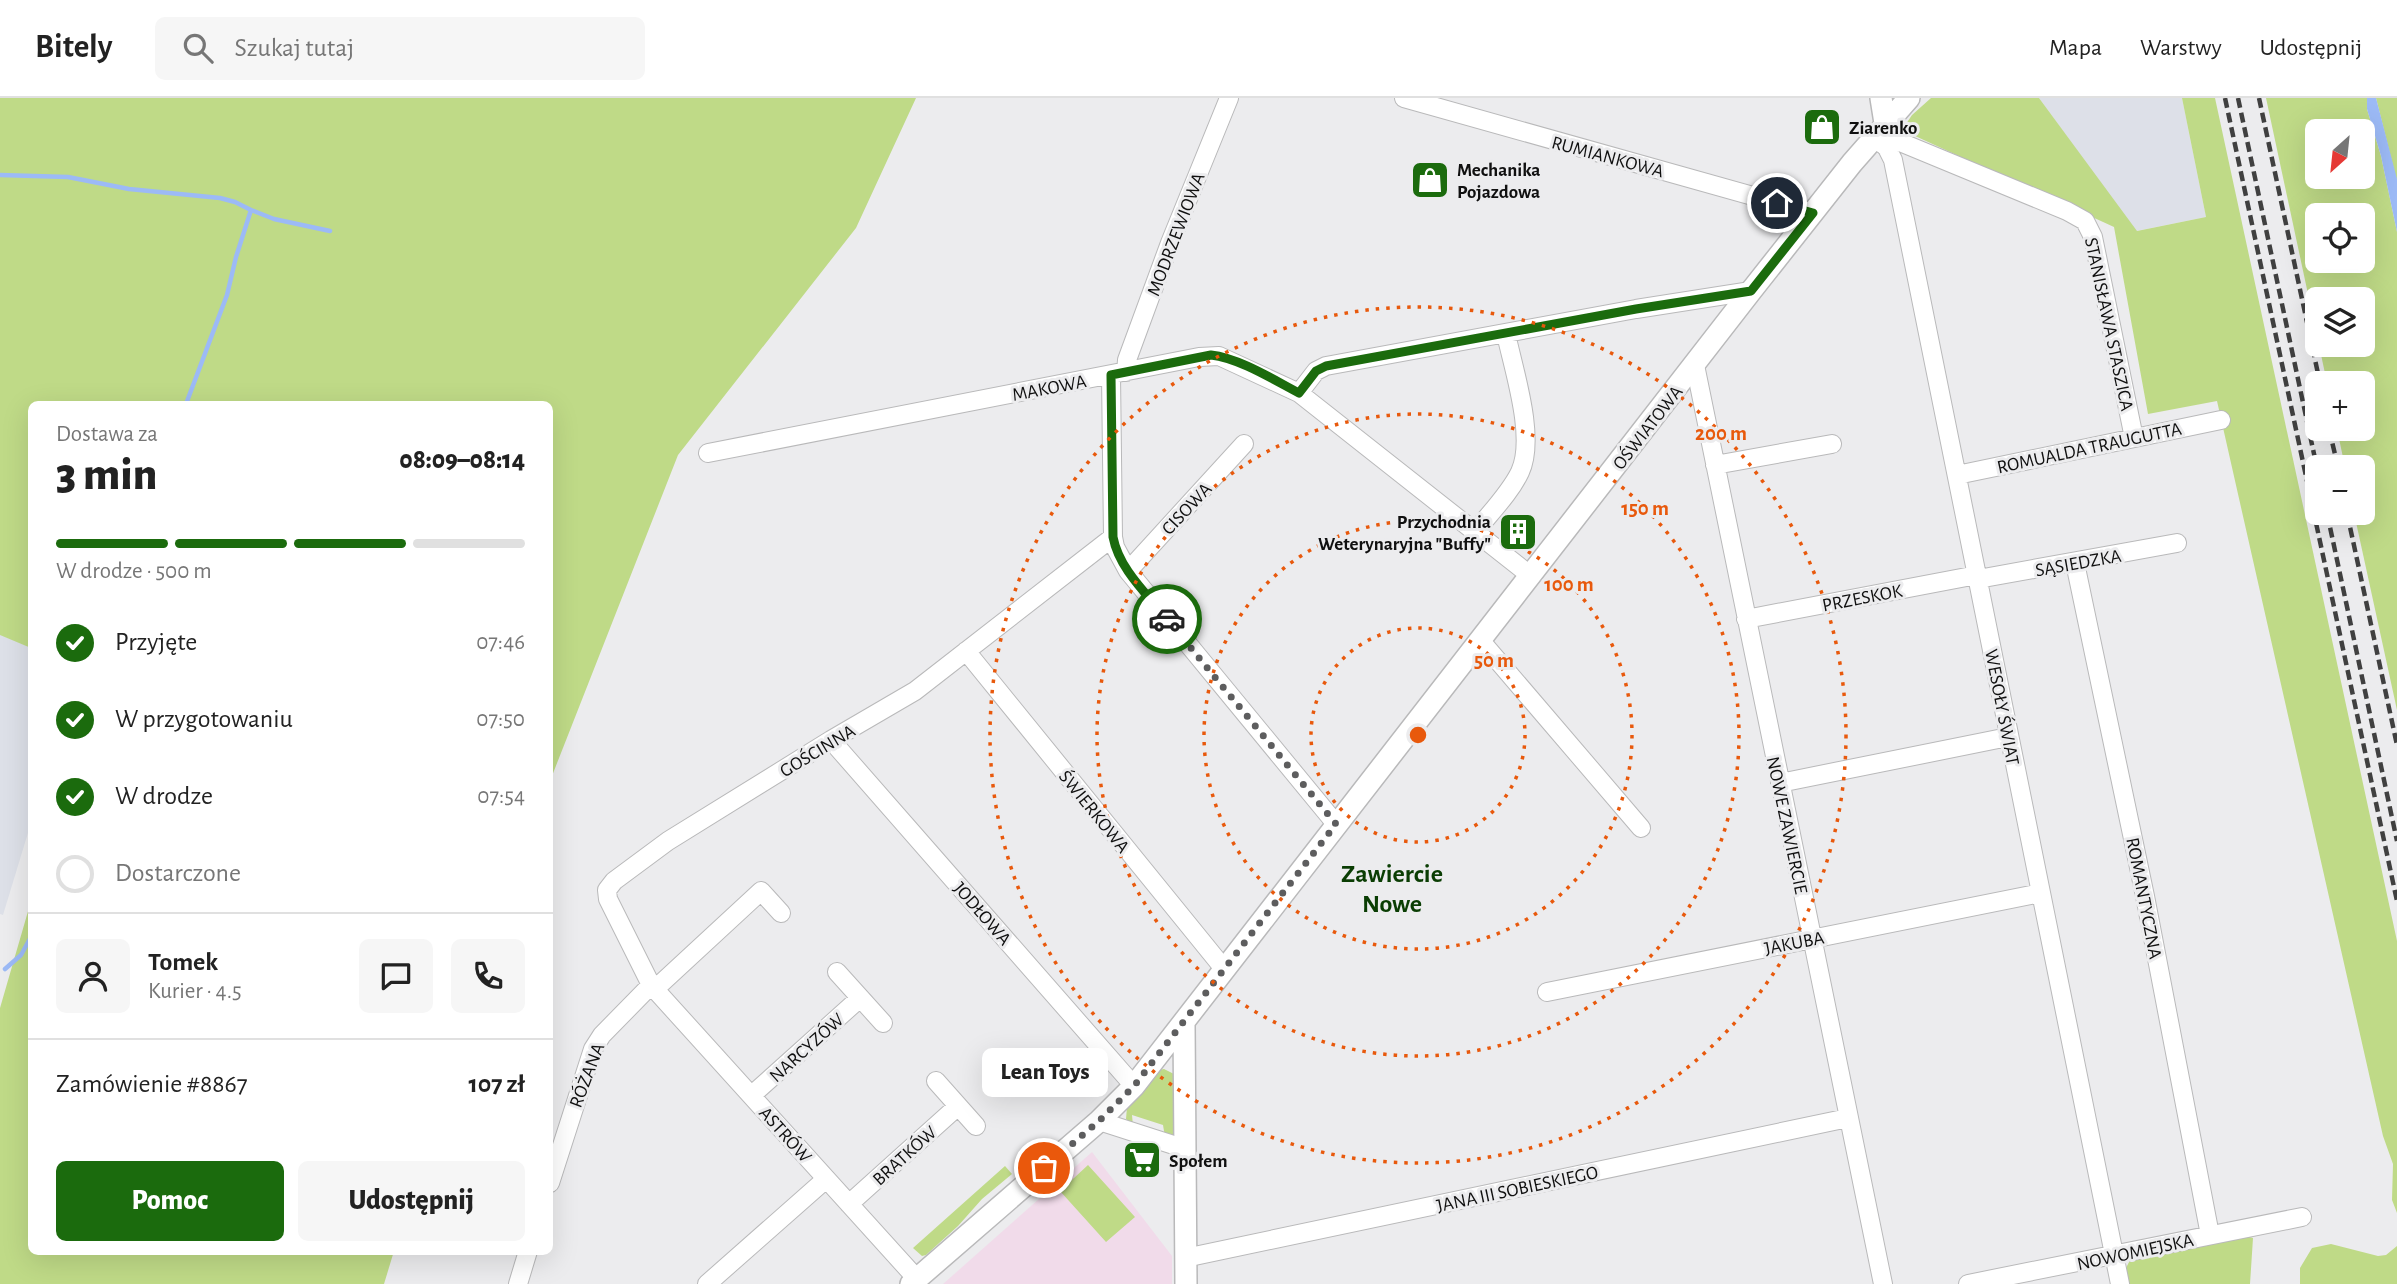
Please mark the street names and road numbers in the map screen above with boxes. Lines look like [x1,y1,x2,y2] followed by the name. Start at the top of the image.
[1549,133,1666,182] street label: RUMIANKOWA
[1144,170,1209,299] street label: MODRZEWIOWA
[2081,236,2136,413] street label: STANISŁAWA STASZICA
[1011,372,1088,405] street label: MAKOWA
[1608,381,1687,474] street label: OŚWIATOWA
[1995,420,2183,477] street label: ROMUALDA TRAUGUTTA
[1159,479,1216,539] street label: CISOWA
[2034,547,2123,580] street label: SĄSIEDZKA
[1821,581,1904,616] street label: PRZESKOK
[1981,647,2024,767] street label: WESOŁY ŚWIAT
[776,720,859,781] street label: GOŚCINNA
[1763,755,1810,896] street label: NOWE ZAWIERCIE
[1055,766,1134,857] street label: ŚWIERKOWA
[2122,836,2165,961] street label: ROMANTYCZNA
[950,879,1014,949] street label: JODŁOWA
[1763,928,1826,959] street label: JAKUBA
[765,1008,848,1086] street label: NARCYZÓW
[565,1040,608,1110] street label: RÓŻANA
[755,1102,816,1167] street label: ASTRÓW
[868,1121,941,1190] street label: BRATKÓW
[1435,1163,1600,1216] street label: JANA III SOBIESKIEGO
[2075,1231,2195,1274] street label: NOWOMIEJSKA

